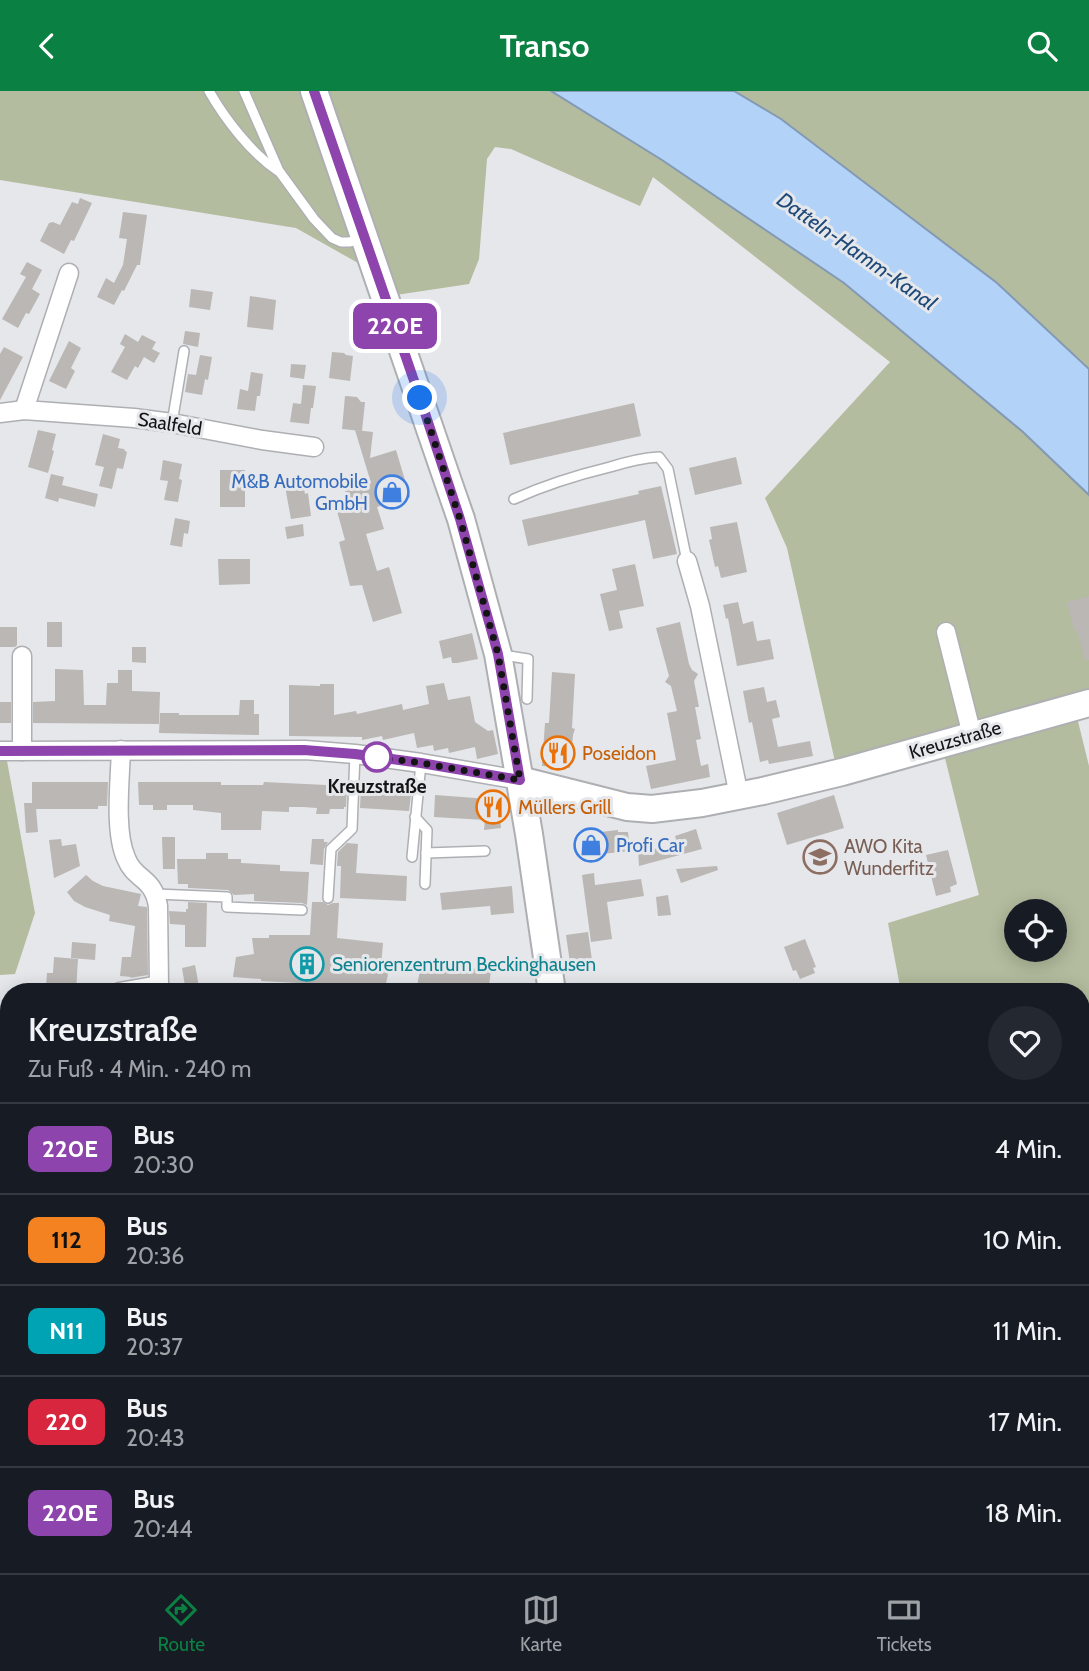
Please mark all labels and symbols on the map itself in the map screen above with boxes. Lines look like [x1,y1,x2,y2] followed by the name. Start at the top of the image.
[772,187,942,315] water label: Datteln-Hamm-Kanal
[346,303,444,349] line badge: 220E
[402,380,437,415] your location
[136,408,204,440] street label: Saalfeld
[231,470,368,515] place label: M&B Automobile GmbH
[373,473,411,511] shop icon: M&B Automobile GmbH
[906,716,1004,764] street label: Kreuzstraße
[539,734,577,772] restaurant icon: Poseidon
[362,742,392,772] marker: Kreuzstraße
[582,742,656,765] place label: Poseidon
[327,775,427,798] place label: Kreuzstraße
[474,788,512,826] restaurant icon: Müllers Grill
[518,796,612,819] place label: Müllers Grill
[572,826,610,864] shop icon: Profi Car
[616,834,684,857] place label: Profi Car
[844,835,934,880] place label: AWO Kita Wunderfitz
[801,838,839,876] school or university icon: AWO Kita Wunderfitz
[288,945,326,983] building icon: Seniorenzentrum Beckinghausen
[332,953,596,976] place label: Seniorenzentrum Beckinghausen

